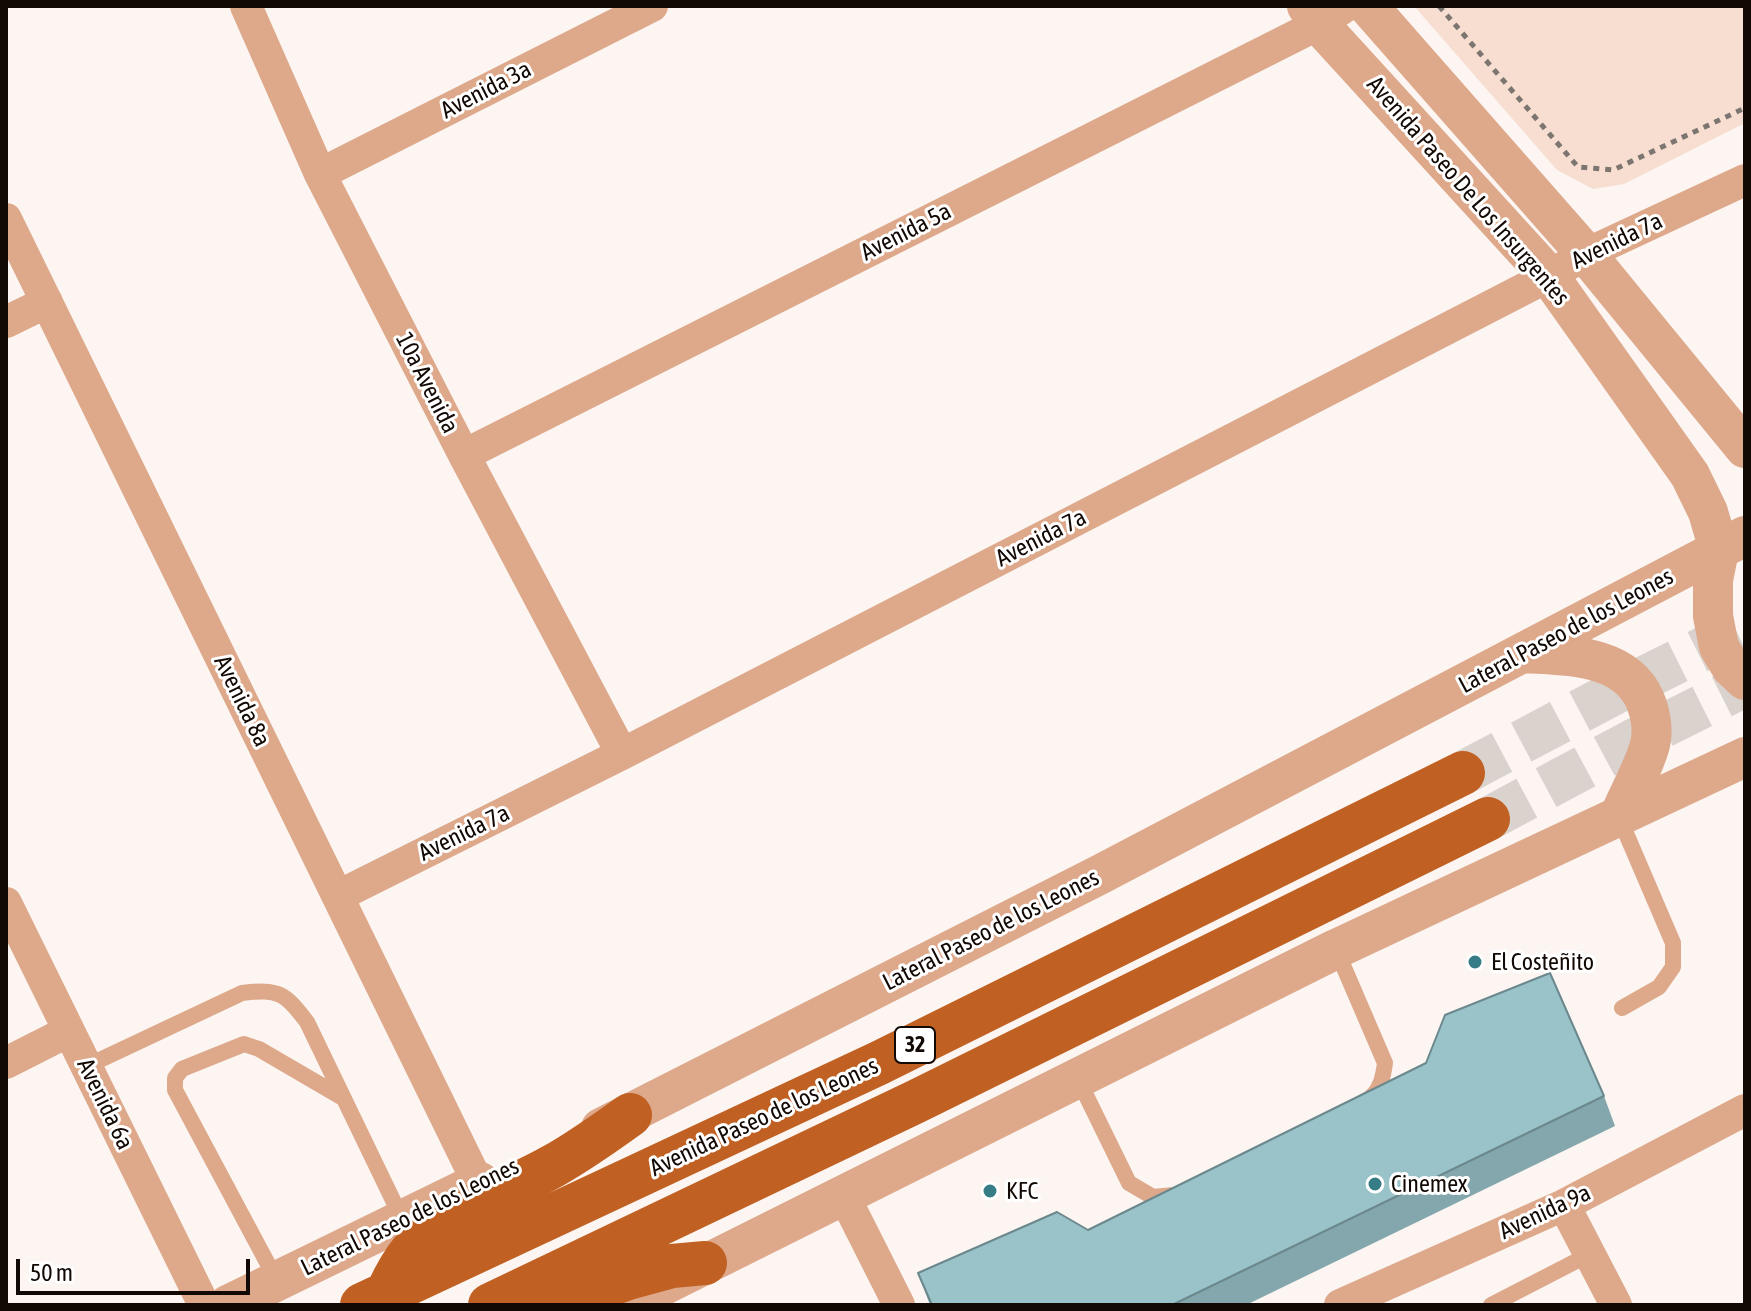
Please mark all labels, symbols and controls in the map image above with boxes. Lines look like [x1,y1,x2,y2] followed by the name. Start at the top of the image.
[436,55,536,125] street label: Avenida 3a
[1361,71,1575,311] street label: Avenida Paseo De Los Insurgentes
[856,197,956,267] street label: Avenida 5a
[1567,207,1667,275] street label: Avenida 7a
[389,328,465,438] street label: 10a Avenida
[991,503,1091,573] street label: Avenida 7a
[1454,562,1678,700] street label: Lateral Paseo de los Leones
[208,651,276,751] street label: Avenida 8a
[414,799,514,867] street label: Avenida 7a
[878,863,1104,997] street label: Lateral Paseo de los Leones
[1491,948,1594,976] place label: El Costeñito
[1466,953,1484,971] marker: El Costeñito
[895,1027,935,1063] road number: 32
[645,1051,883,1183] street label: Avenida Paseo de los Leones
[71,1054,139,1154] street label: Avenida 6a
[296,1152,524,1282] street label: Lateral Paseo de los Leones
[1391,1170,1467,1198] place label: Cinemex
[1366,1175,1384,1193] marker: Cinemex
[1006,1177,1038,1205] place label: KFC
[1495,1178,1595,1246] street label: Avenida 9a
[981,1182,999,1200] marker: KFC
[20,1243,254,1293] scale bar
[30,1259,73,1286] text: 50 m

